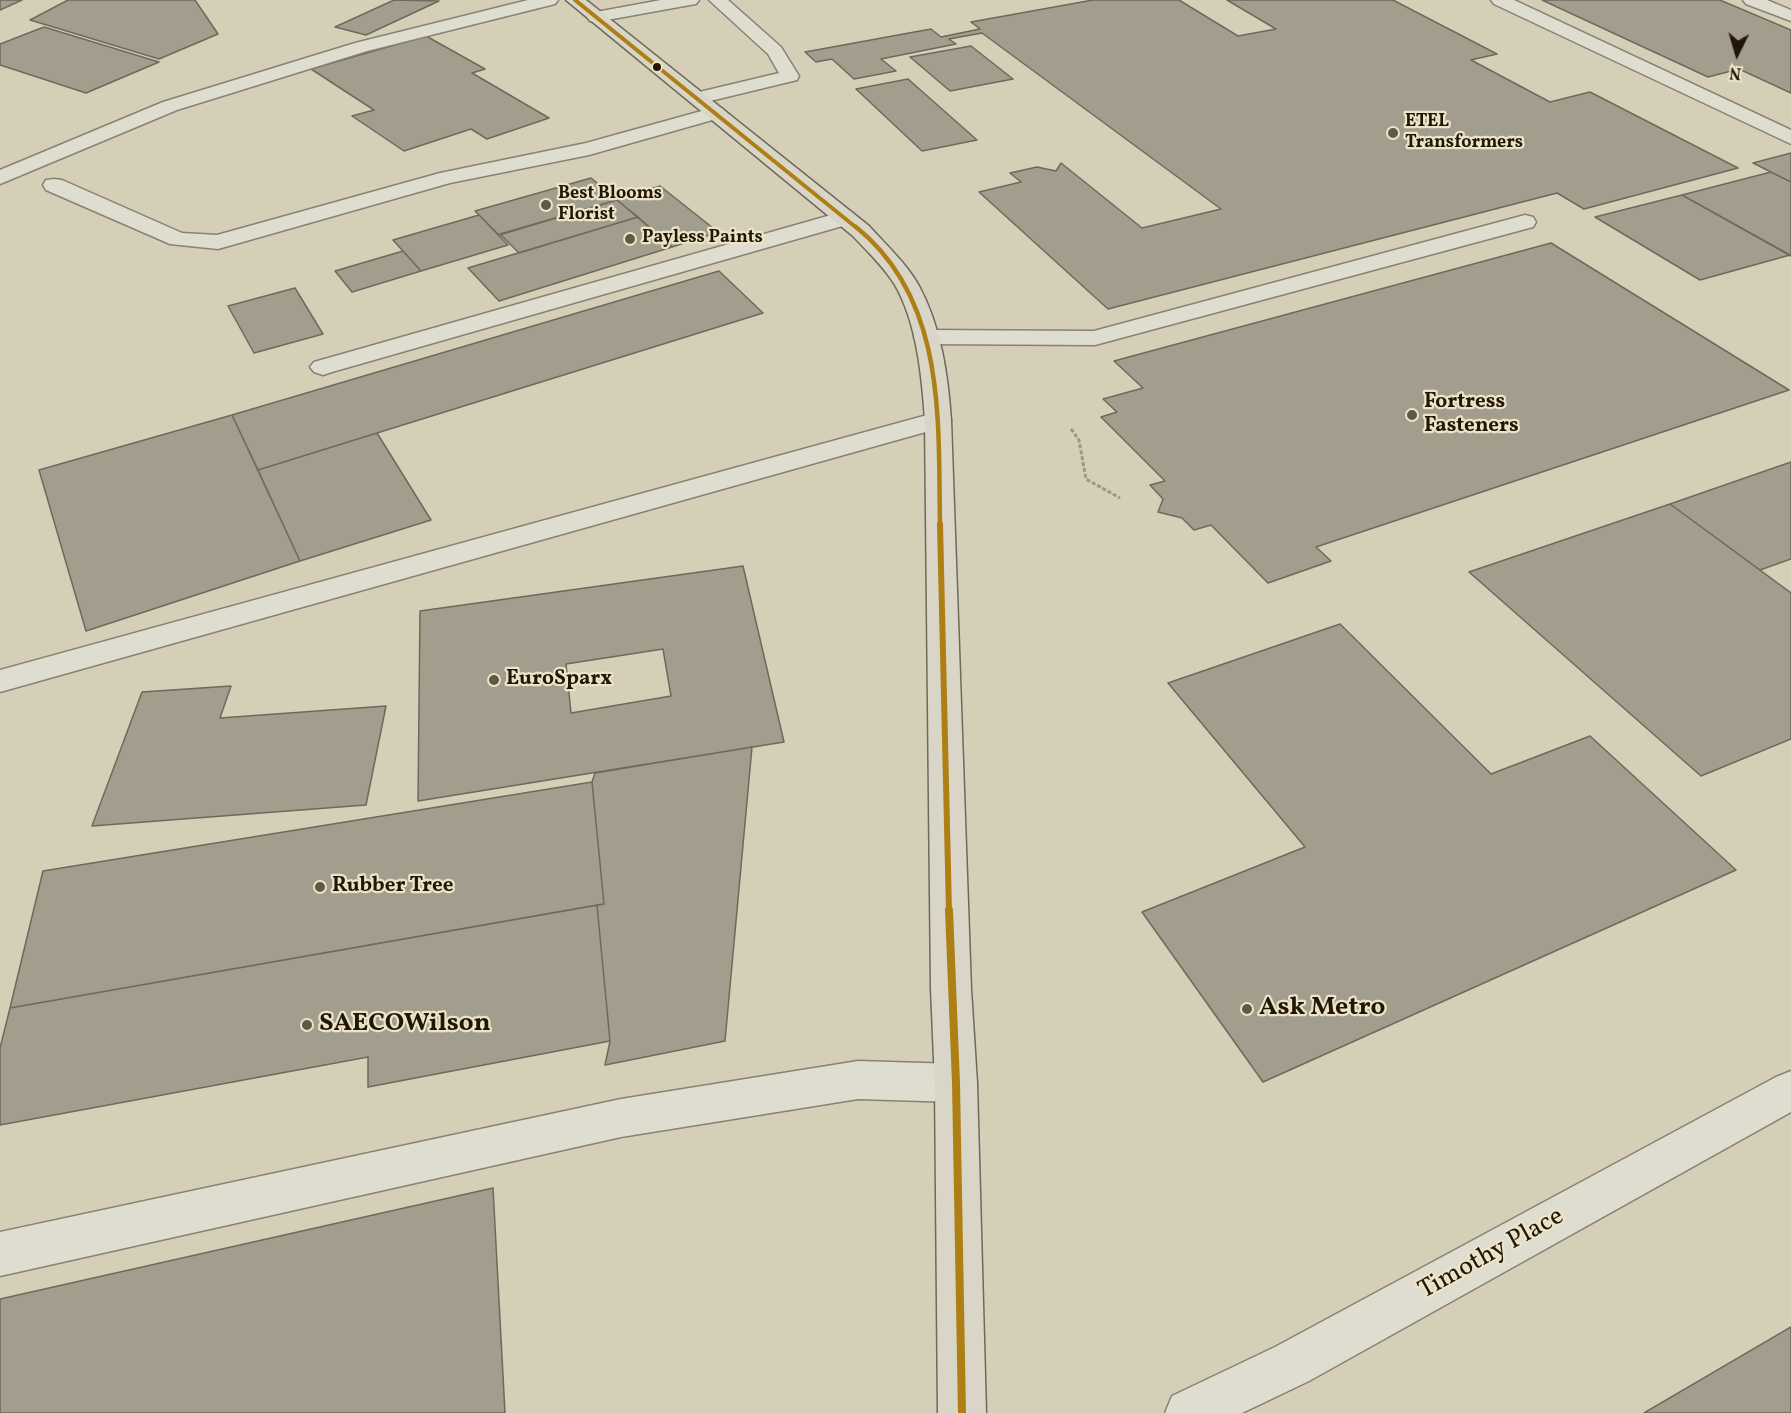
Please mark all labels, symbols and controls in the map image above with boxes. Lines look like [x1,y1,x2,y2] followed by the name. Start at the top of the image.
[1707,24,1767,84] north arrow
[1729,60,1742,83] text: N
[651,61,663,73] unlabelled marker
[1405,112,1523,154] place label: ETEL Transformers
[1386,126,1400,140] marker: ETEL Transformers
[558,184,662,226] place label: Best Blooms Florist
[539,198,553,212] marker: Best Blooms Florist
[642,228,763,250] place label: Payless Paints
[623,232,637,246] marker: Payless Paints
[1424,390,1519,440] place label: Fortress Fasteners
[1405,408,1419,422] marker: Fortress Fasteners
[506,667,612,693] place label: EuroSparx
[487,673,501,687] marker: EuroSparx
[332,874,453,900] place label: Rubber Tree
[313,880,327,894] marker: Rubber Tree
[1259,993,1385,1025] place label: Ask Metro
[1240,1002,1254,1016] marker: Ask Metro
[319,1009,491,1041] place label: SAECOWilson
[300,1018,314,1032] marker: SAECOWilson
[1414,1202,1570,1308] street label: Timothy Place

